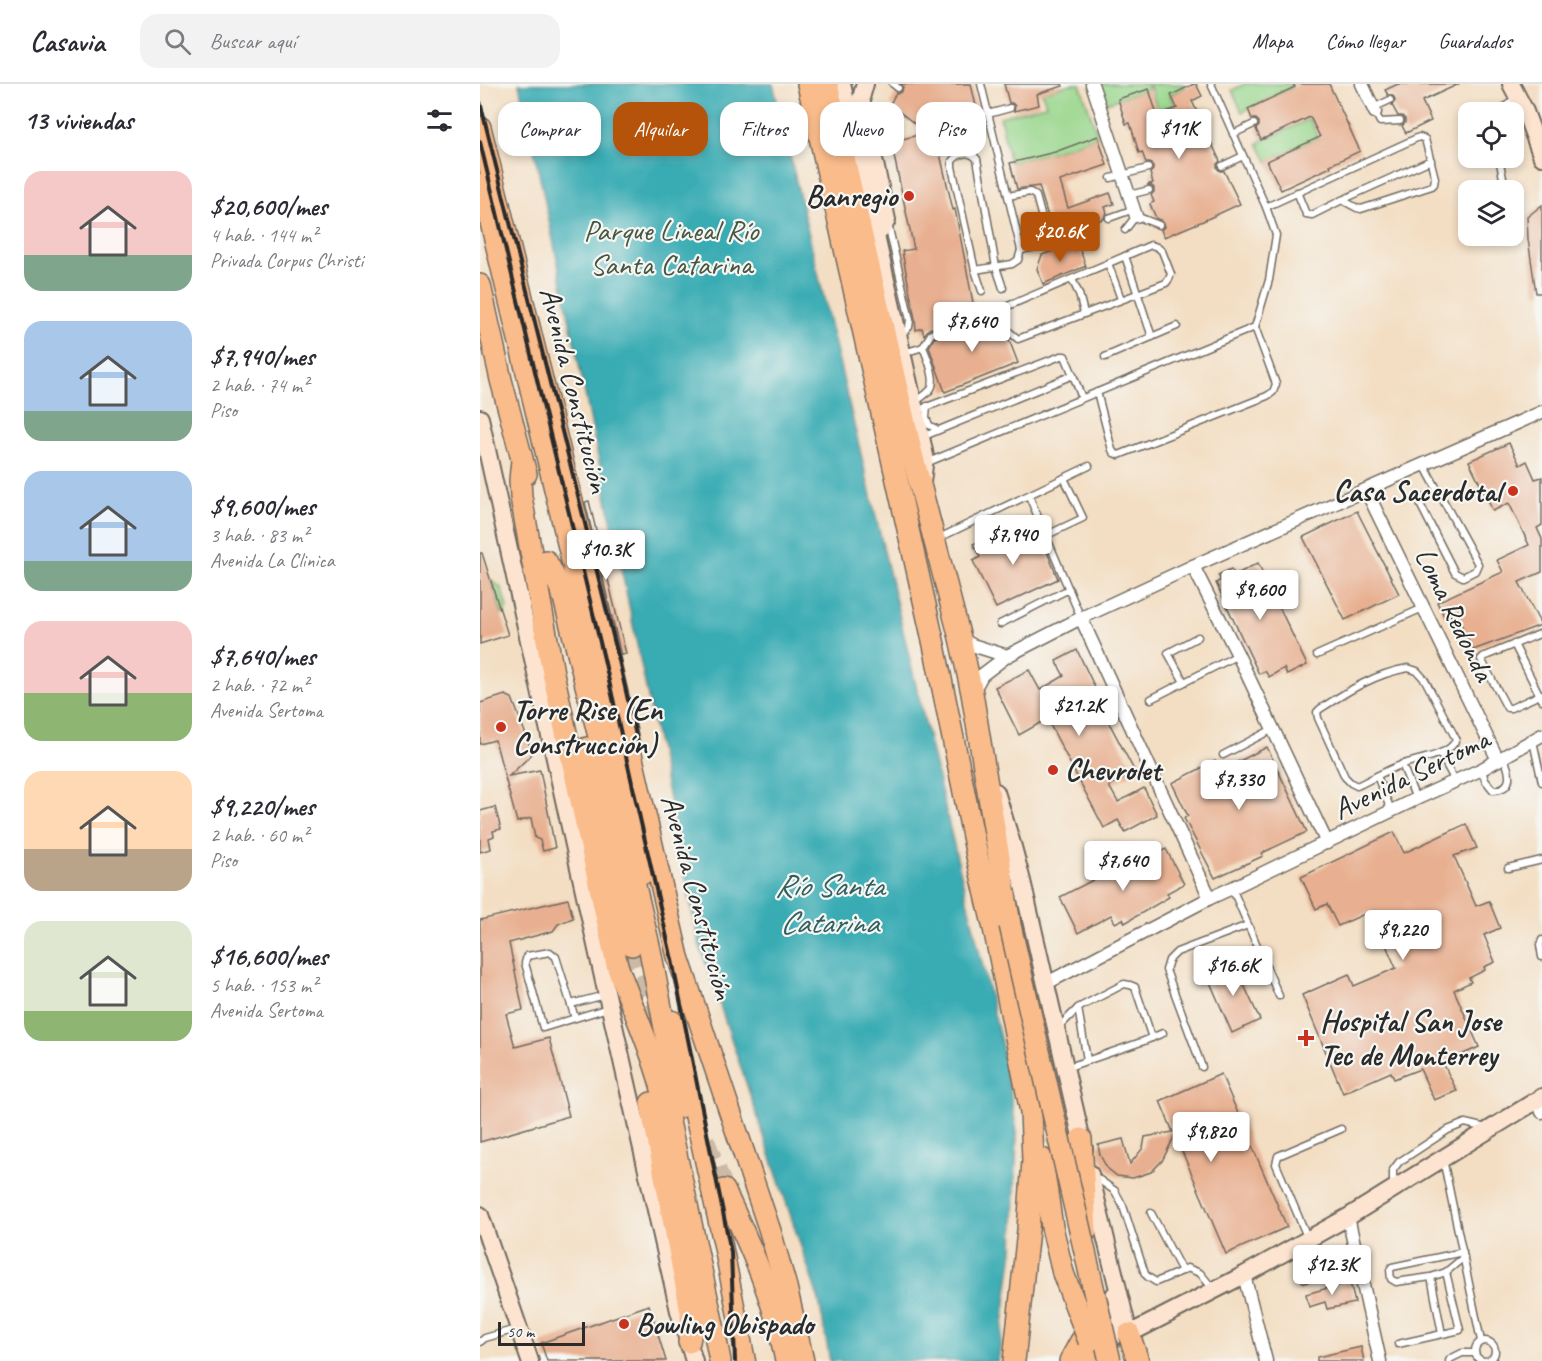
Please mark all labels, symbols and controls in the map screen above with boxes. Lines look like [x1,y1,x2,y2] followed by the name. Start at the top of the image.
[140,14,560,68] search box
[30,24,104,59] text: Casavia
[161,25,194,58] icon: search
[209,27,296,55] text: Buscar aquí
[1252,28,1293,54] text: Mapa
[1326,28,1405,54] text: Cómo llegar
[1438,28,1512,54] text: Guardados
[498,102,601,156] chip: Comprar
[613,102,708,156] chip: Alquilar
[720,102,808,156] chip: Filtros
[820,102,904,156] chip: Nuevo
[916,102,986,156] chip: Piso
[1458,102,1524,246] map controls
[1458,102,1524,168] button: locate
[24,104,133,137] text: 13 viviendas
[423,104,456,137] icon: filters
[1143,109,1215,160] pin: $11K
[1160,116,1198,141] text: $11K
[806,177,899,215] place label: Banregio
[1458,180,1524,246] button: layers
[902,189,916,203] marker: Banregio
[210,190,327,223] text: $20,600/mes
[72,195,144,267] icon: home
[584,211,760,283] park label: Parque Lineal Río Santa Catarina
[1011,212,1109,263] pin: $20.6K
[1035,219,1085,244] text: $20.6K
[210,223,317,248] text: 4 hab. · 144 m²
[210,248,363,273] text: Privada Corpus Christi
[531,283,619,498] street label: Avenida Constitución
[923,302,1021,353] pin: $7,640
[947,309,997,334] text: $7,640
[210,340,314,373] text: $7,940/mes
[72,345,144,417] icon: home
[210,373,308,398] text: 2 hab. · 74 m²
[210,398,237,423] text: Piso
[1333,472,1507,510] place label: Casa Sacerdotal
[1506,484,1520,498] marker: Casa Sacerdotal
[210,490,315,523] text: $9,600/mes
[72,495,144,567] icon: home
[964,515,1062,566] pin: $7,940
[989,522,1037,547] text: $7,940
[210,523,308,548] text: 3 hab. · 83 m²
[557,530,655,581] pin: $10.3K
[581,537,631,562] text: $10.3K
[1406,541,1504,689] street label: Loma Redonda
[210,548,335,573] text: Avenida La Clinica
[1211,570,1309,621] pin: $9,600
[1235,577,1285,602] text: $9,600
[210,640,315,673] text: $7,640/mes
[72,645,144,717] icon: home
[210,673,308,698] text: 2 hab. · 72 m²
[1030,686,1128,737] pin: $21.2K
[513,691,663,763] place label: Torre Rise (En Construcción)
[1054,693,1104,718] text: $21.2K
[210,698,323,723] text: Avenida Sertoma
[1327,719,1498,828] street label: Avenida Sertoma
[494,720,508,734] marker: Torre Rise (En Construcción)
[1065,751,1163,789] place label: Chevrolet
[1190,760,1288,811] pin: $7,330
[1046,763,1060,777] marker: Chevrolet
[1215,767,1263,792] text: $7,330
[210,790,315,823] text: $9,220/mes
[652,790,744,1005] street label: Avenida Constitución
[72,795,144,867] icon: home
[210,823,308,848] text: 2 hab. · 60 m²
[1074,841,1172,892] pin: $7,640
[210,848,237,873] text: Piso
[1098,848,1148,873] text: $7,640
[775,865,887,943] water label: Río Santa Catarina
[1354,910,1452,961] pin: $9,220
[1379,917,1427,942] text: $9,220
[210,940,328,973] text: $16,600/mes
[72,945,144,1017] icon: home
[1184,946,1282,997] pin: $16.6K
[1208,953,1258,978] text: $16.6K
[210,973,317,998] text: 5 hab. · 153 m²
[210,998,323,1023] text: Avenida Sertoma
[1320,1002,1503,1074] place label: Hospital San Jose Tec de Monterrey
[1297,1029,1315,1047] marker: Hospital San Jose Tec de Monterrey
[1162,1112,1260,1163] pin: $9,820
[1187,1119,1235,1144] text: $9,820
[1283,1245,1381,1296] pin: $12.3K
[1307,1252,1357,1277] text: $12.3K
[636,1305,817,1343] place label: Bowling Obispado
[617,1317,631,1331] marker: Bowling Obispado
[498,1319,585,1346] scale bar
[507,1322,534,1342] text: 50 m

